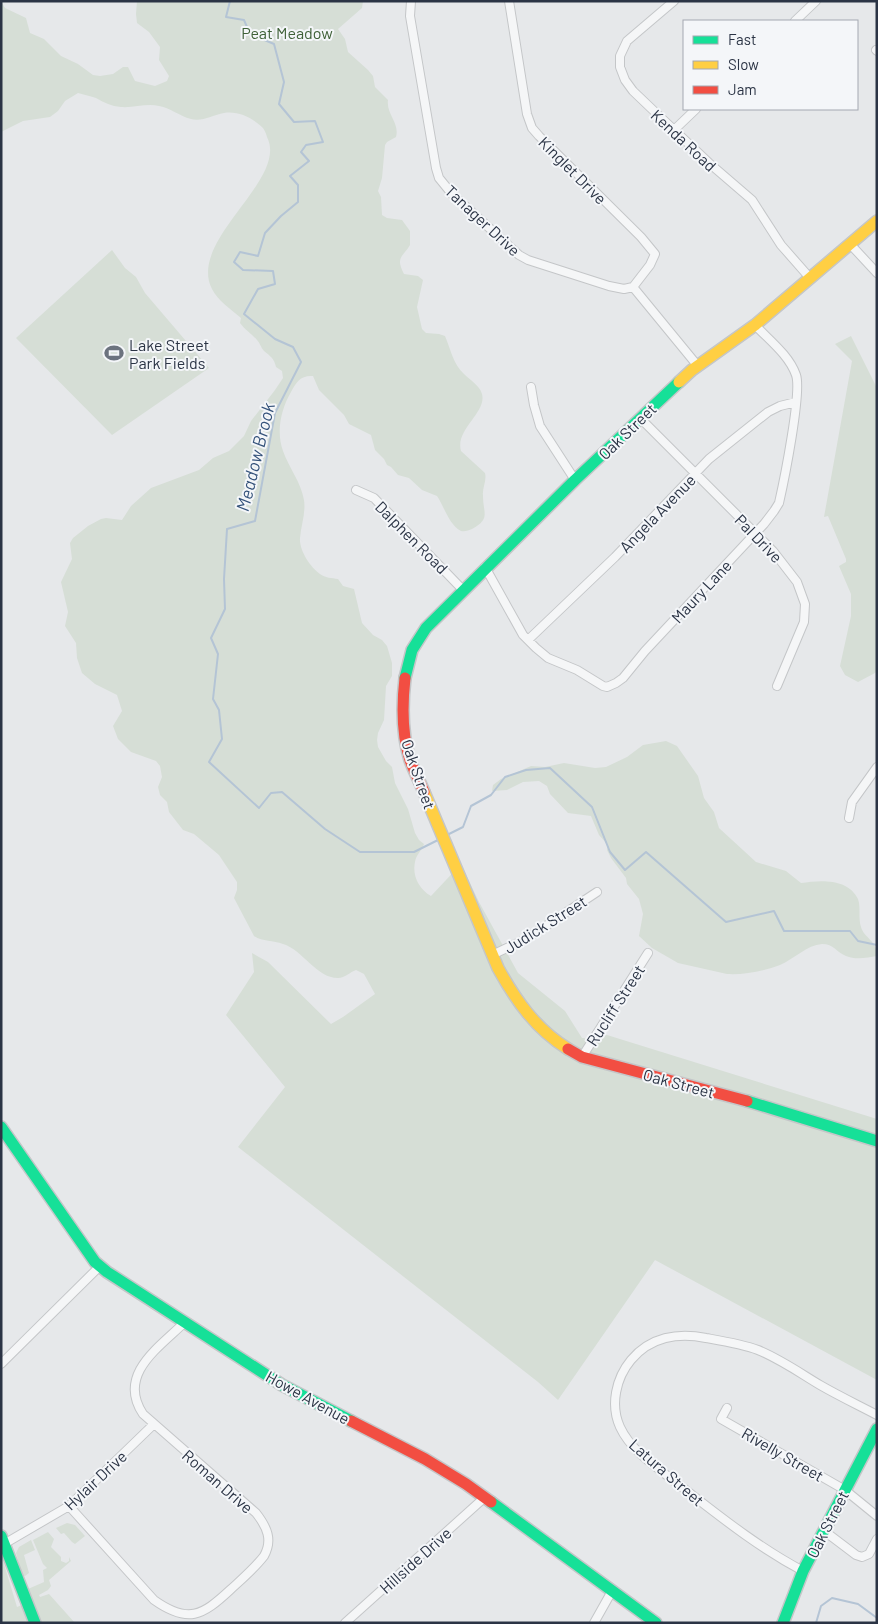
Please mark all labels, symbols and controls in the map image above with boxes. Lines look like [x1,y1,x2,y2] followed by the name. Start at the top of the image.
[683,20,858,110] legend
[241,23,333,42] park label: Peat Meadow
[728,30,756,48] text: Fast
[728,55,759,73] text: Slow
[728,80,757,98] text: Jam
[648,105,720,175] street label: Kenda Road
[535,132,611,208] street label: Kinglet Drive
[442,180,524,260] street label: Tanager Drive
[129,335,209,372] place label: Lake Street Park Fields
[103,342,125,364] sports icon: Lake Street Park Fields
[594,399,660,463] street label: Oak Street
[231,400,279,514] water label: Meadow Brook
[615,470,699,556] street label: Angela Avenue
[372,497,452,577] street label: Dalphen Road
[731,510,787,566] street label: Pal Drive
[667,556,735,626] street label: Maury Lane
[398,736,440,812] street label: Oak Street
[500,891,590,957] street label: Judick Street
[582,961,648,1049] street label: Rucliff Street
[641,1064,717,1102] street label: Oak Street
[263,1366,353,1428] street label: Howe Avenue
[739,1423,827,1485] street label: Rivelly Street
[626,1435,708,1509] street label: Latura Street
[179,1445,257,1517] street label: Roman Drive
[60,1446,130,1514] street label: Hylair Drive
[802,1487,852,1561] street label: Oak Street
[375,1523,455,1597] street label: Hillside Drive

